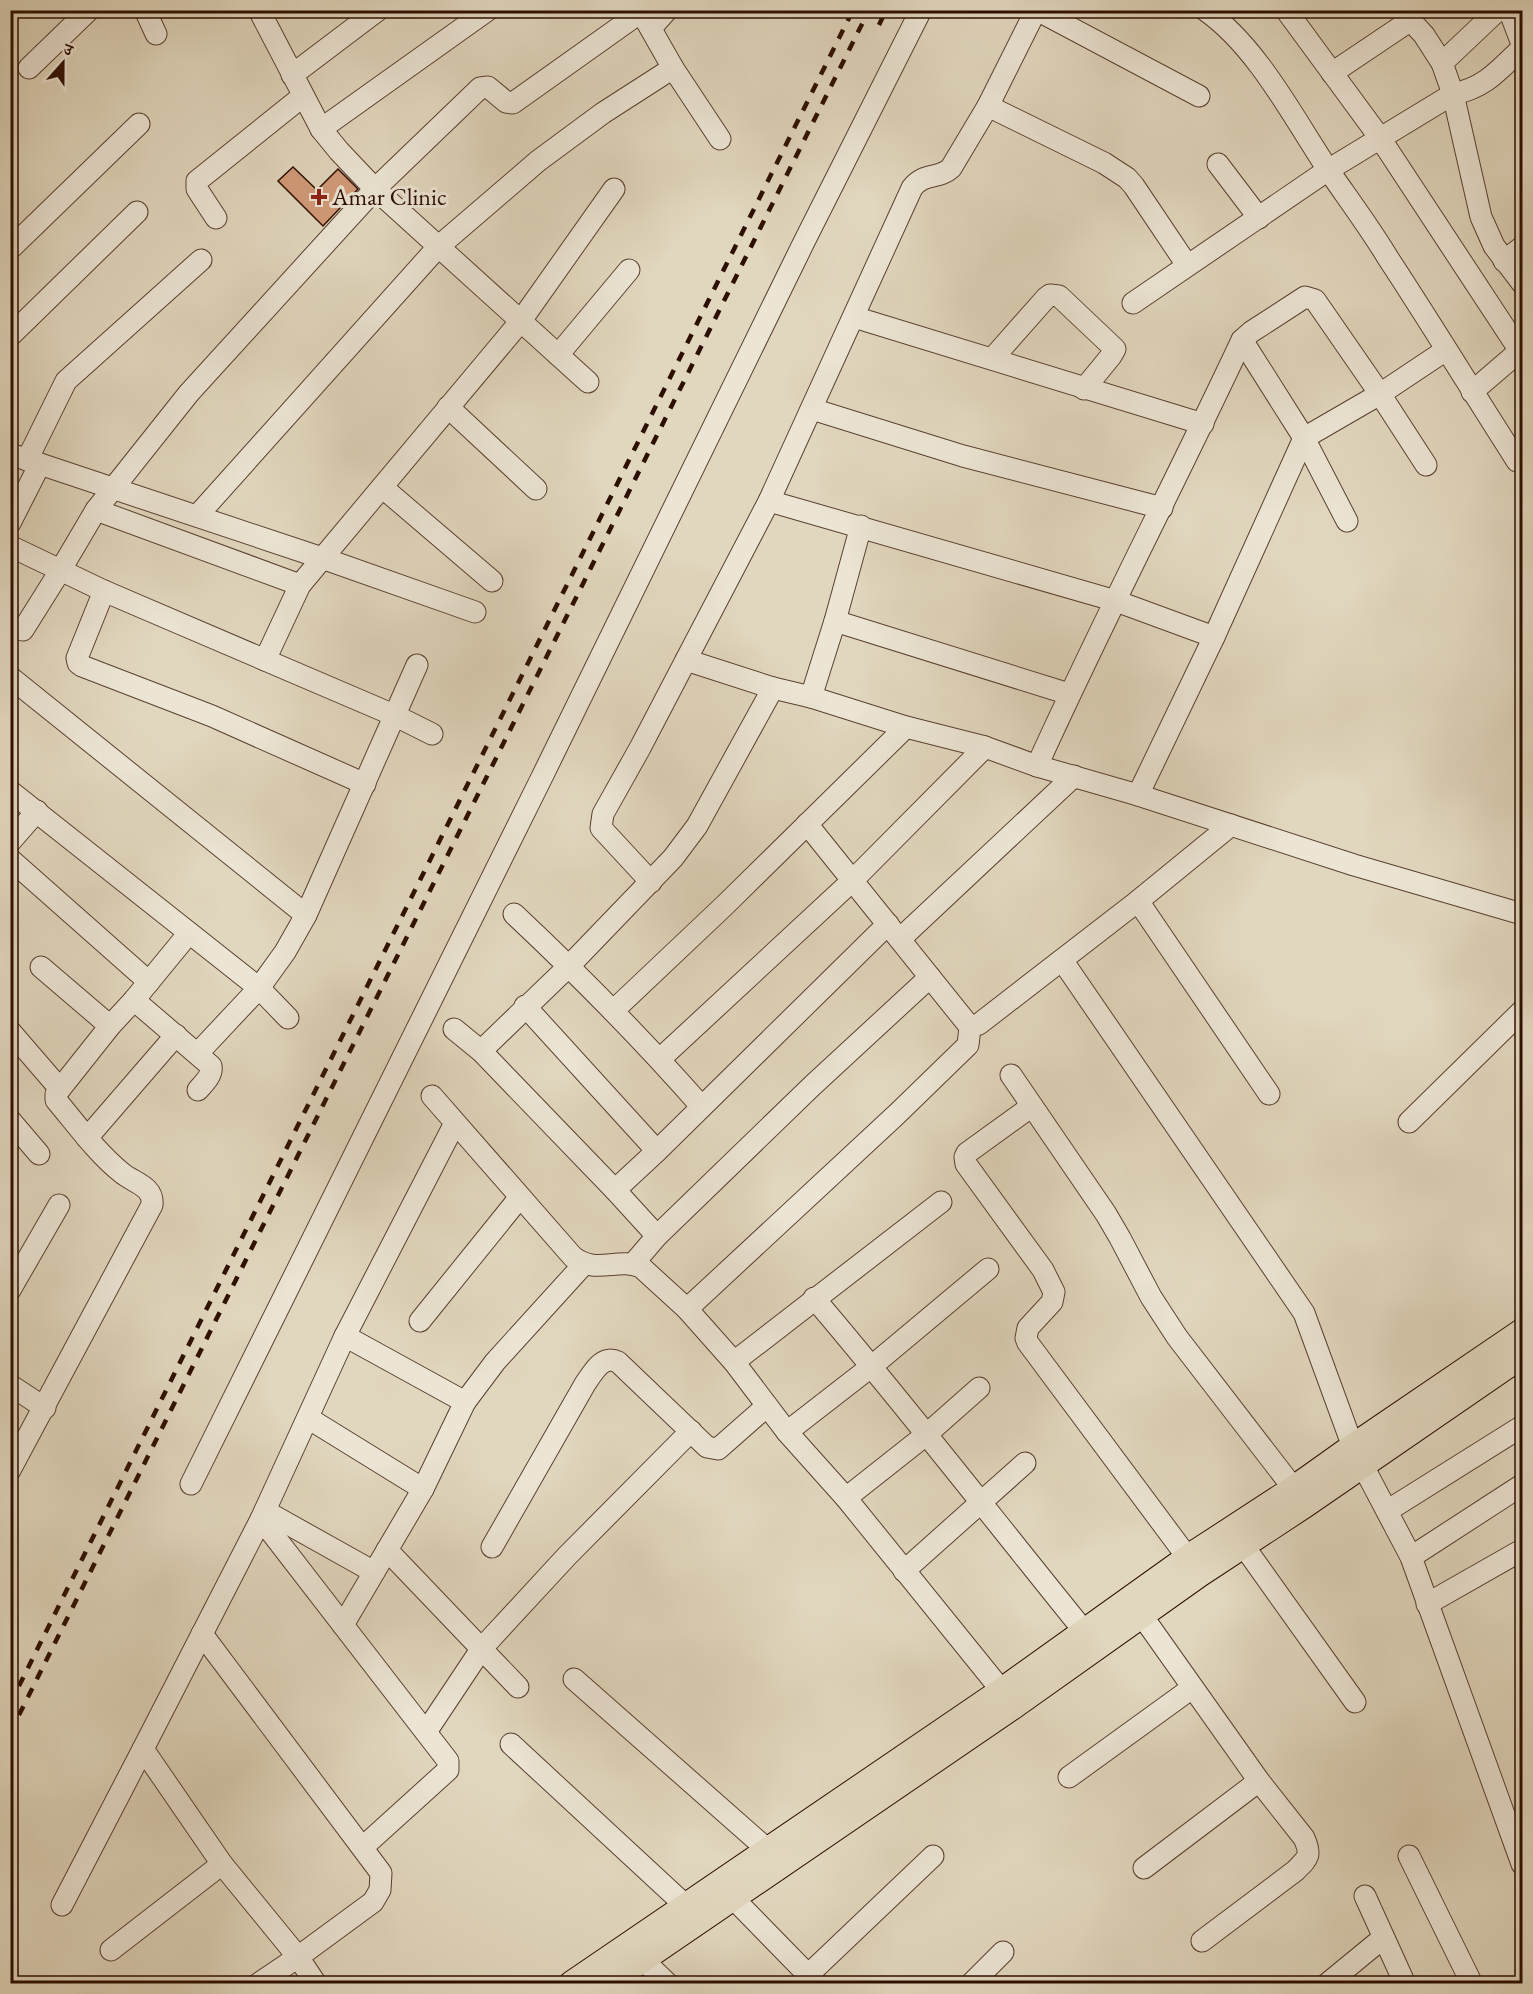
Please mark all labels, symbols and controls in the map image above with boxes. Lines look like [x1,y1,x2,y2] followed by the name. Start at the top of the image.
[33,33,93,93] north arrow
[60,38,77,61] text: उ
[331,181,447,212] place label: Amar Clinic
[310,188,328,206] marker: Amar Clinic

